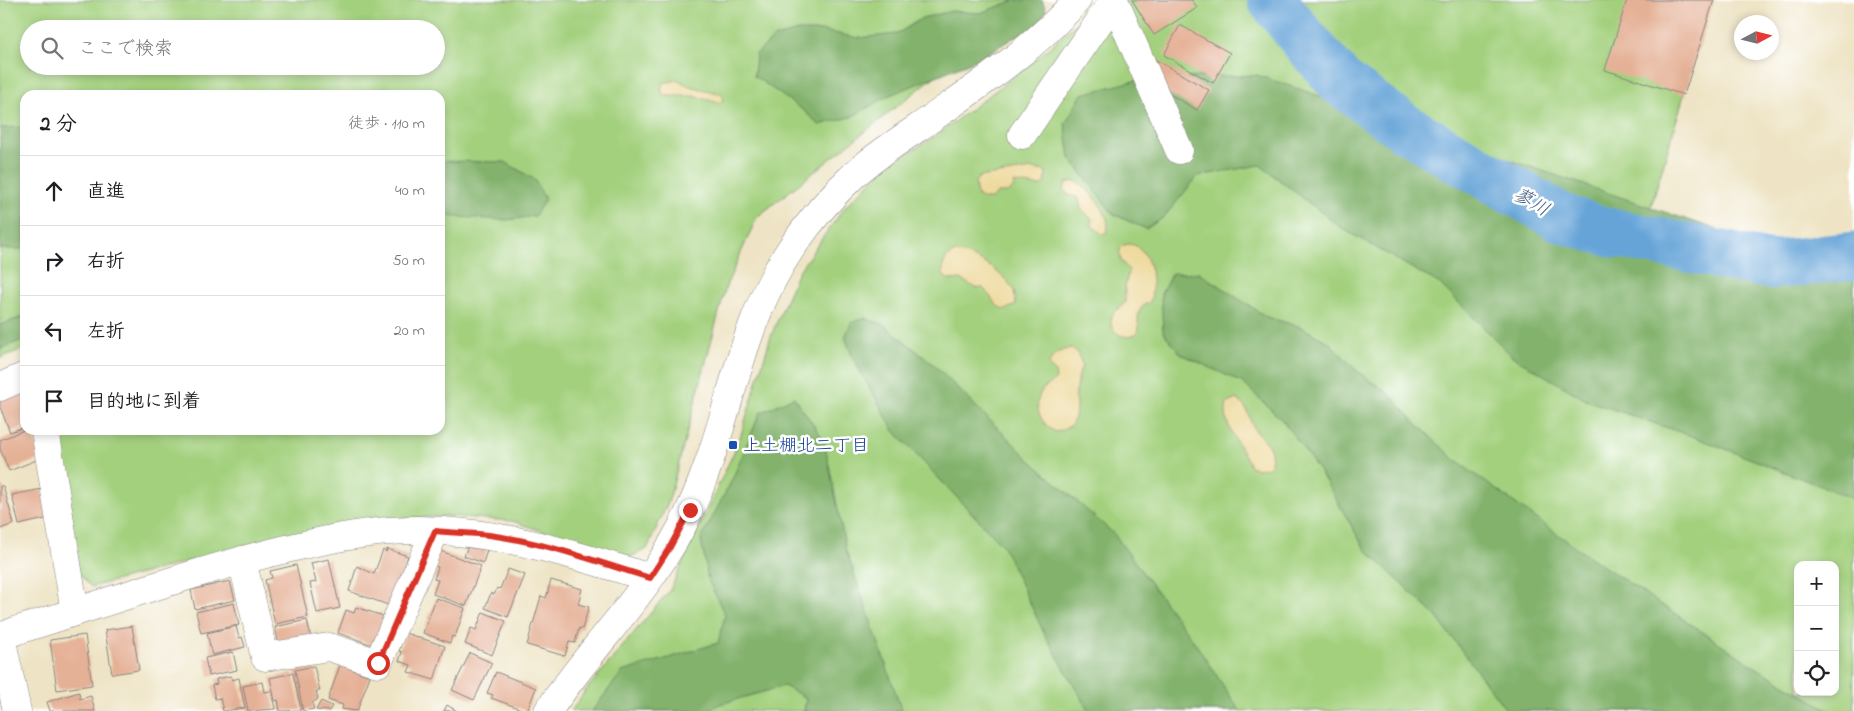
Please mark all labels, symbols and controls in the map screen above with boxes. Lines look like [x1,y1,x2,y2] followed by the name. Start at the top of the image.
[1734,15,1779,60] north arrow
[20,20,445,75] search box
[38,34,66,62] icon: search
[78,36,173,63] text: ここで検索
[40,110,77,140] text: 2 分
[348,112,425,136] text: 徒歩 · 110 m
[40,177,68,205] icon: ahead
[87,179,125,206] text: 直進
[395,179,425,203] text: 40 m
[1508,182,1554,224] water label: 蓼川
[40,247,68,275] icon: right
[87,249,125,276] text: 右折
[393,249,425,273] text: 50 m
[40,317,68,345] icon: left
[87,319,125,346] text: 左折
[394,319,425,343] text: 20 m
[40,387,68,415] icon: arrive
[87,389,201,416] text: 目的地に到着
[743,434,869,460] place label: 上土棚北二丁目
[727,439,739,451] marker: 上土棚北二丁目
[679,499,702,522] route end
[1794,561,1839,696] map controls
[1794,561,1839,606] button: +
[1794,606,1839,651] button: −
[1794,651,1839,696] button: locate
[367,652,390,675] route start

